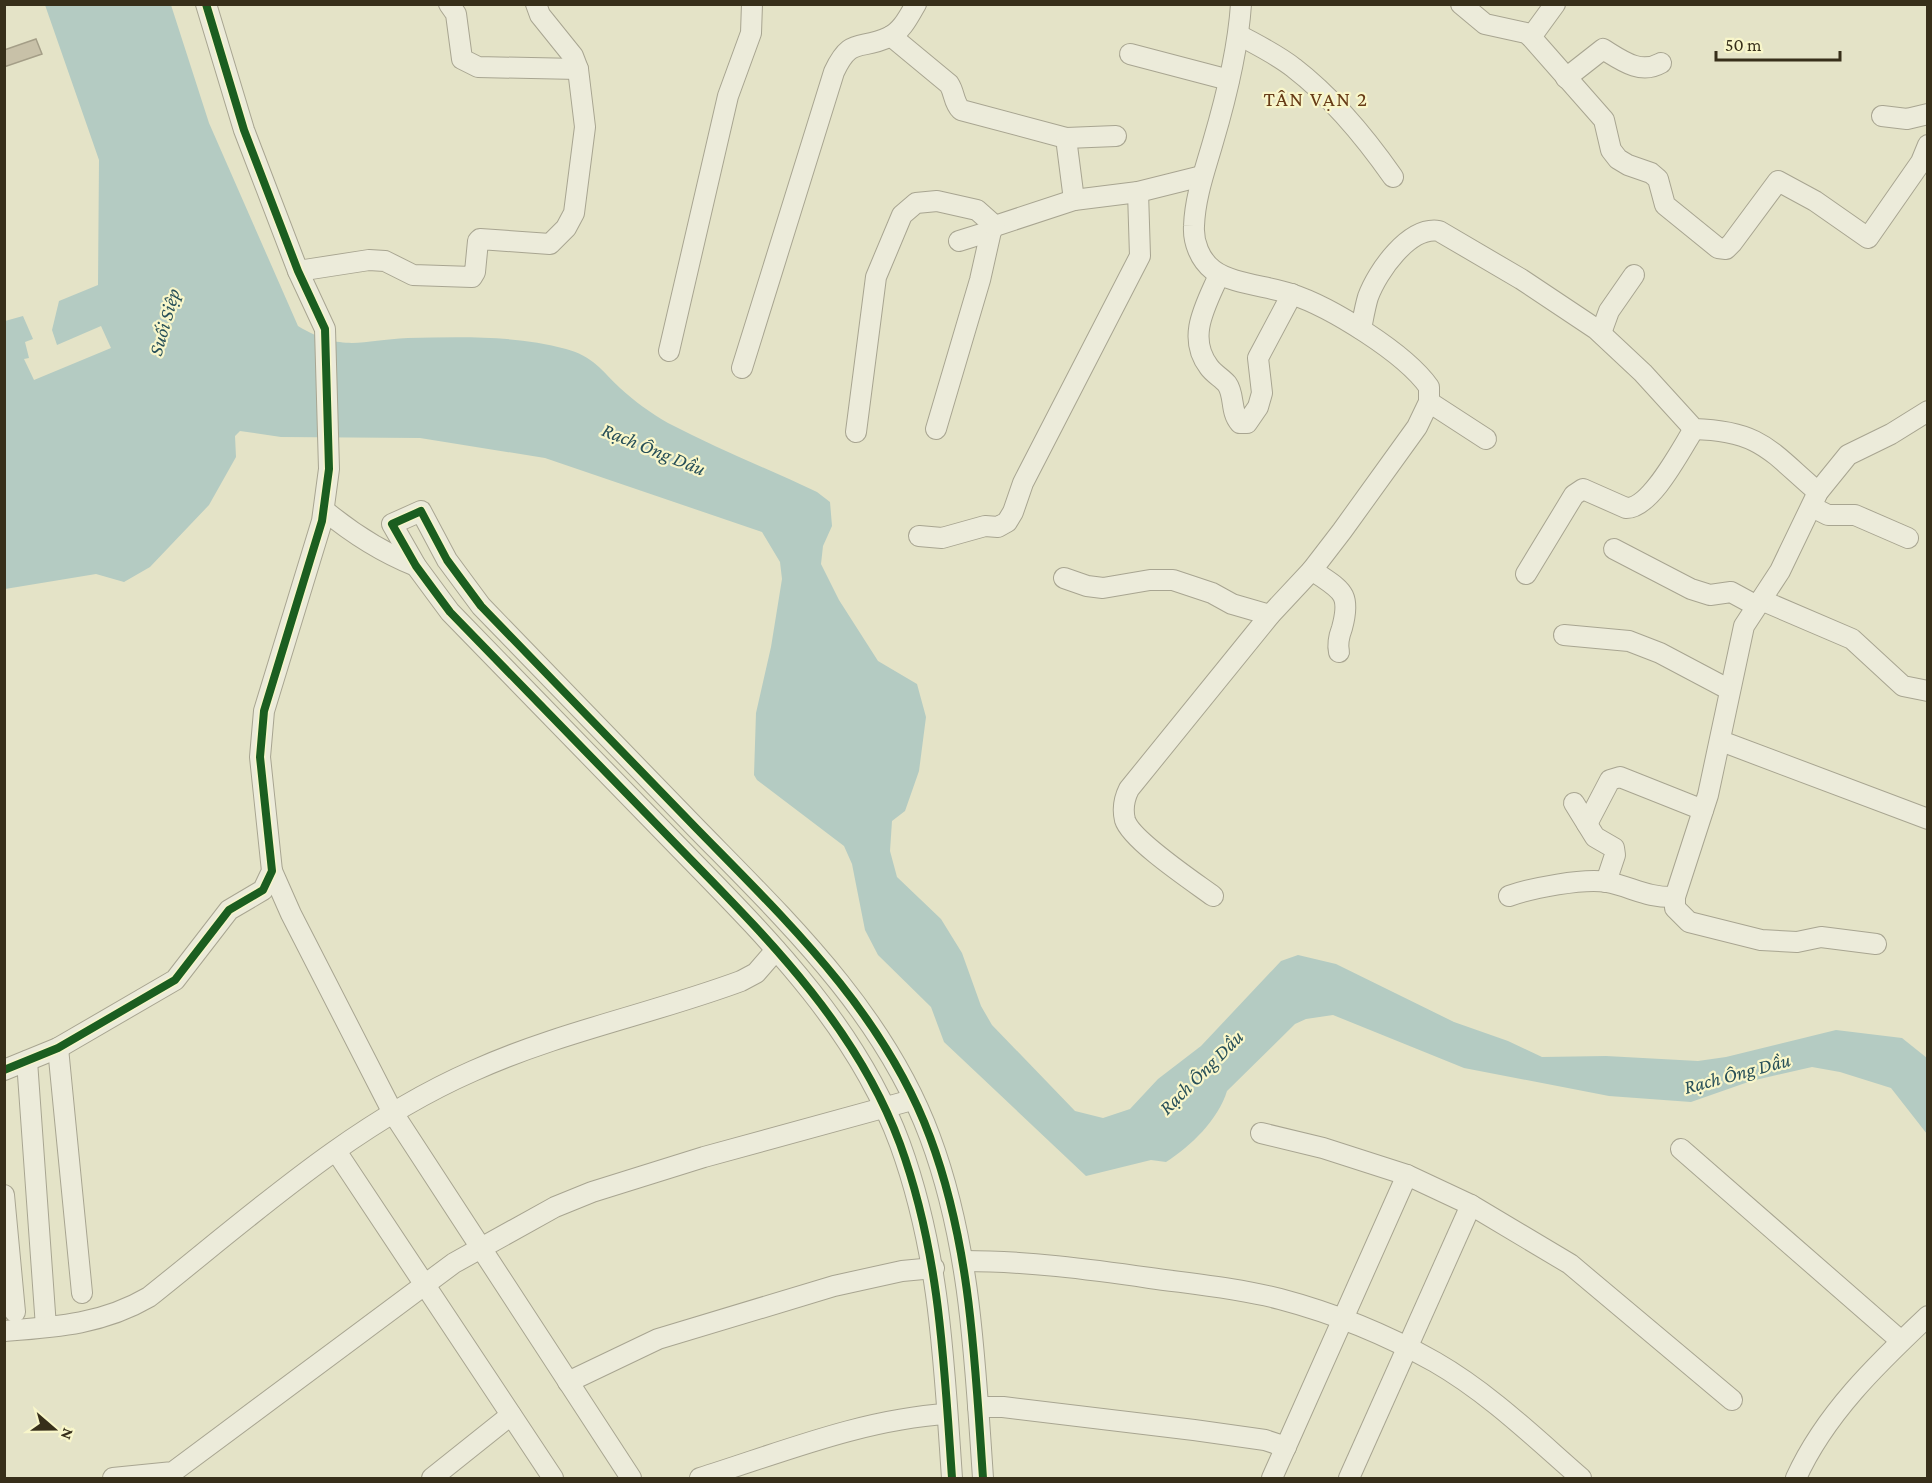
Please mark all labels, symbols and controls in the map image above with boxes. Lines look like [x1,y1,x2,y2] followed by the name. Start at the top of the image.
[1716,24,1840,62] scale bar
[1725,35,1762,55] text: 50 m
[1264,87,1368,111] district label: TÂN VẠN 2
[144,286,185,358] water label: Suối Siệp
[599,418,709,481] water label: Rạch Ông Dầu
[1155,1026,1248,1119] water label: Rạch Ông Dầu
[1681,1048,1793,1099] water label: Rạch Ông Dầu
[24,1399,84,1459] north arrow
[58,1426,77,1442] text: N

